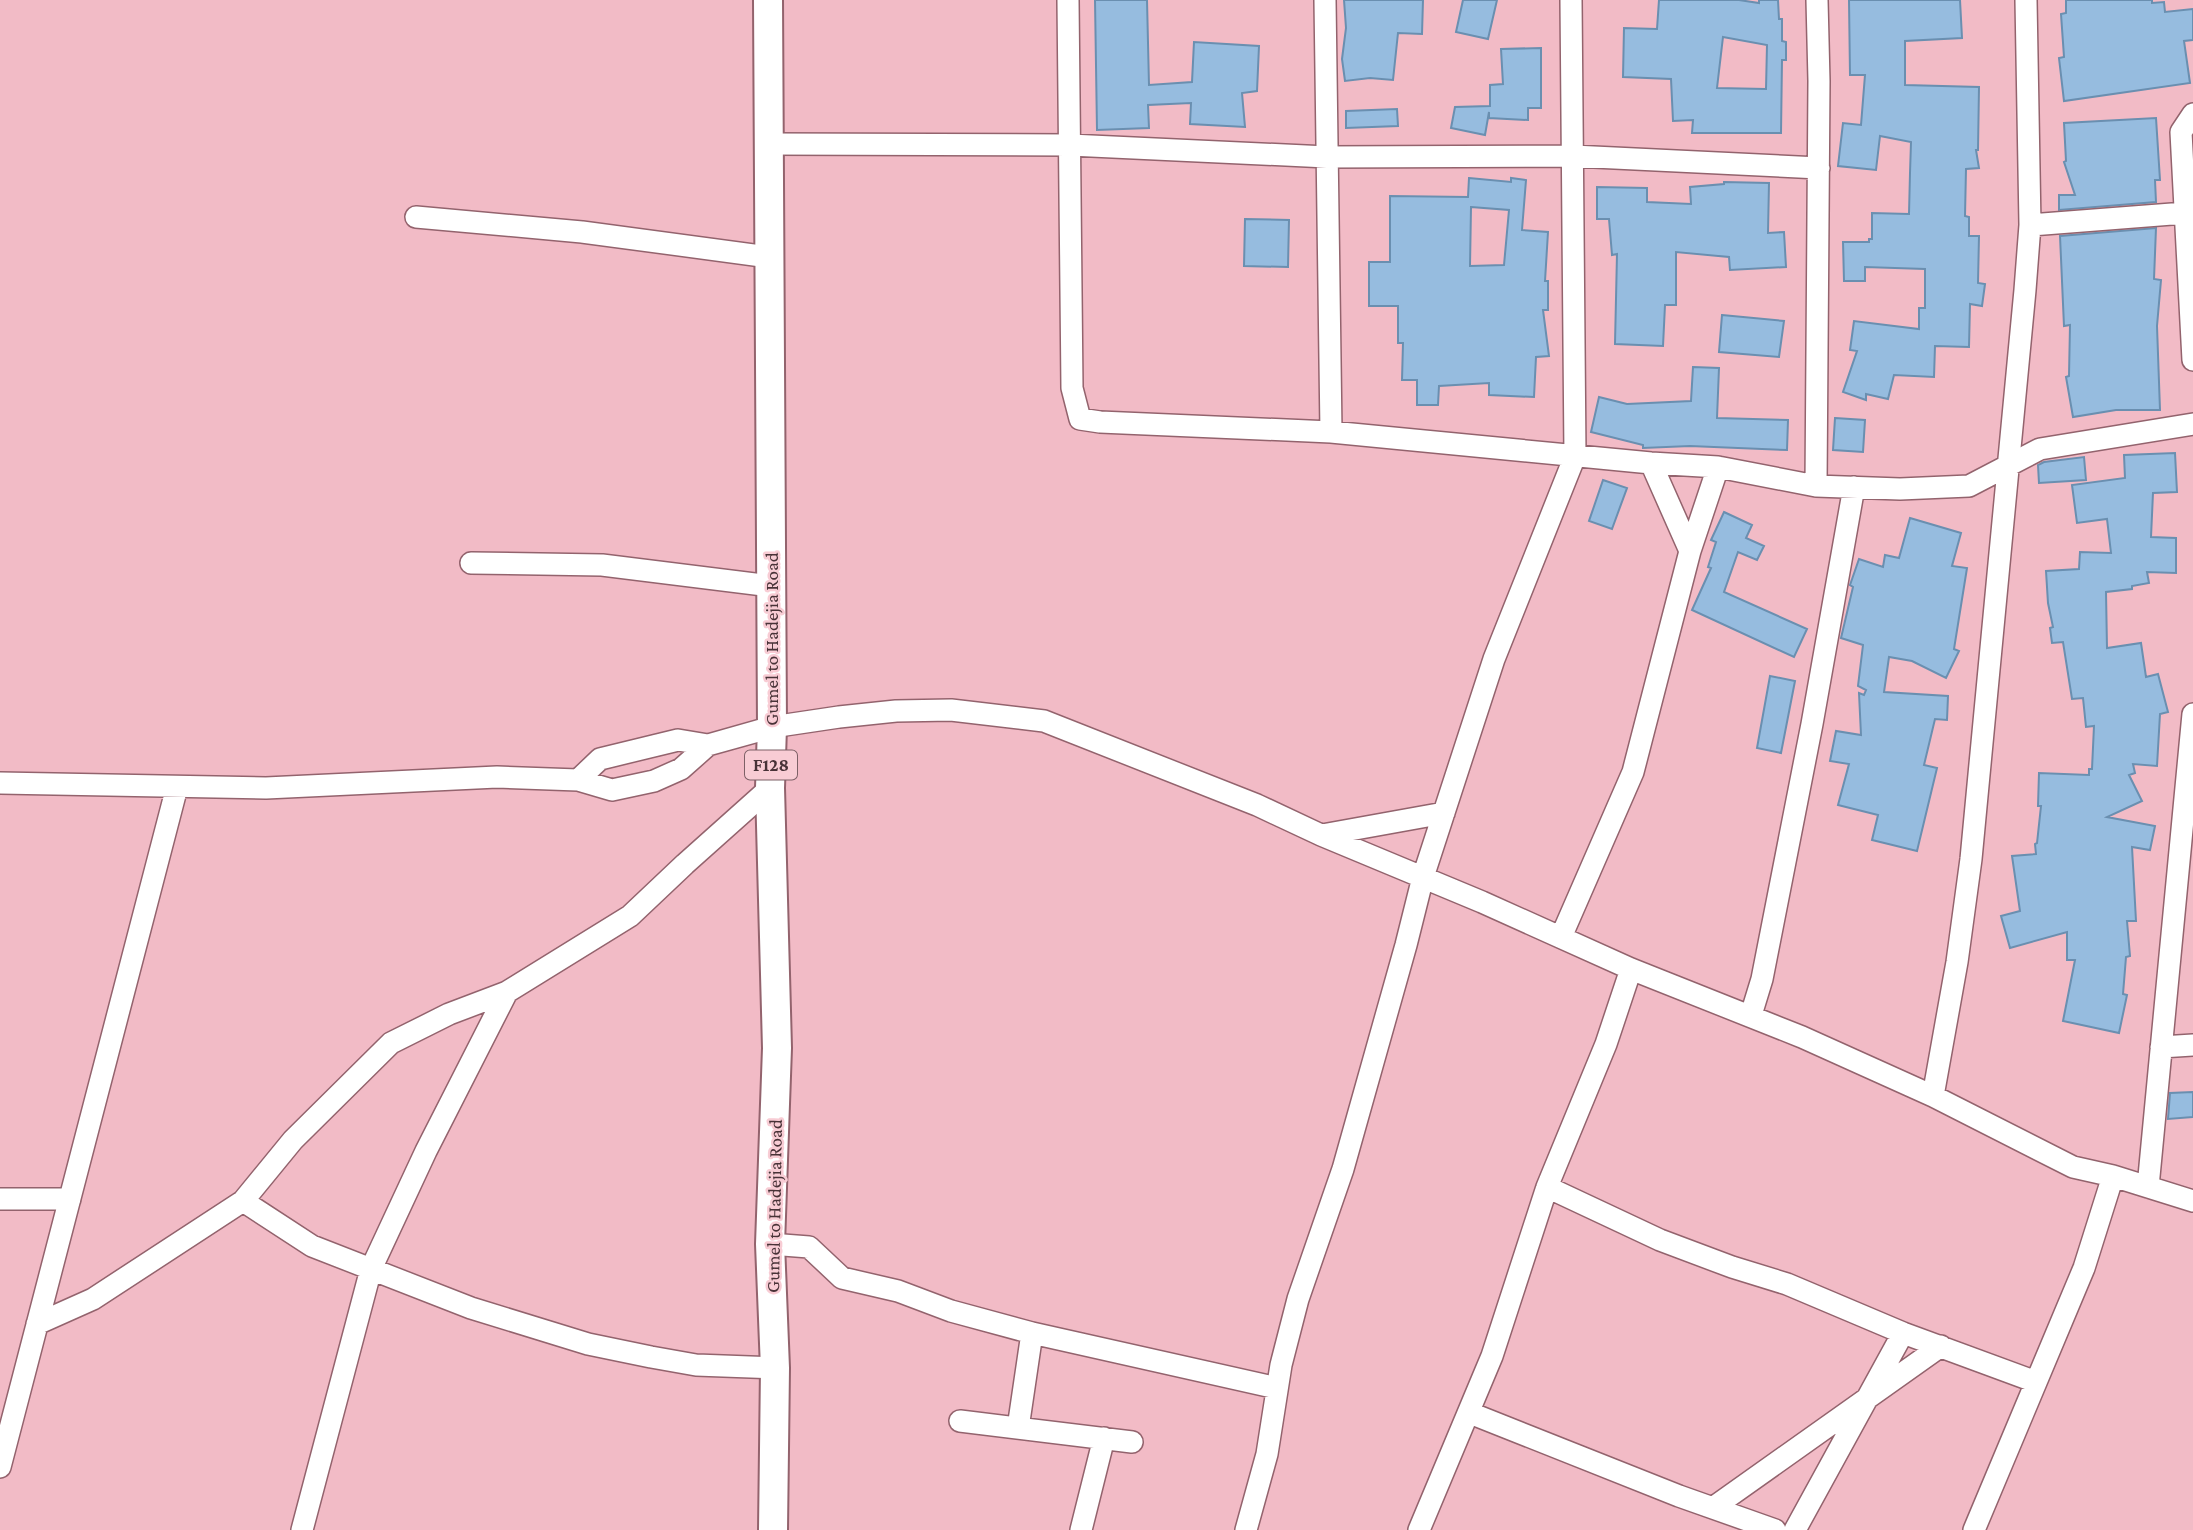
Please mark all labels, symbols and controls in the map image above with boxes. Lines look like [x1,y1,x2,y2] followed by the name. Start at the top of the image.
[761,552,783,726] street label: Gumel to Hadejia Road
[745,750,797,780] road number: F128
[762,1119,787,1293] street label: Gumel to Hadejia Road

